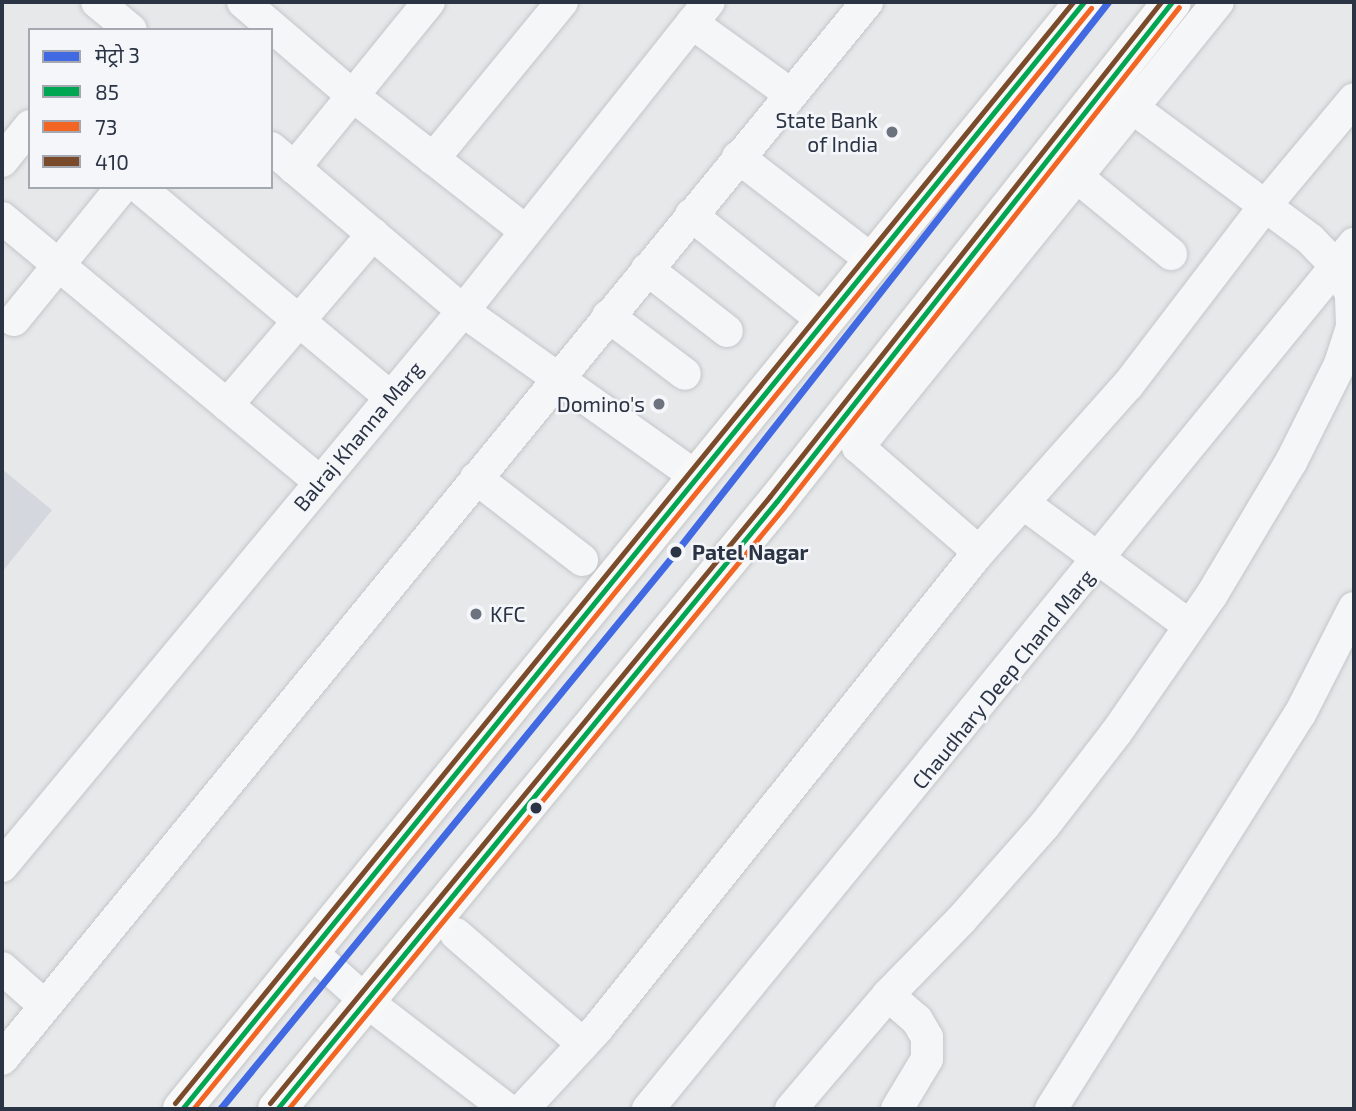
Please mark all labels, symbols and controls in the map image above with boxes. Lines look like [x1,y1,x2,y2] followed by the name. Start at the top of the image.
[28,28,273,189] legend
[95,42,140,67] text: मेट्रो 3
[95,79,119,104] text: 85
[775,107,878,157] place label: State Bank of India
[95,114,117,139] text: 73
[884,124,900,140] marker: State Bank of India
[95,149,129,174] text: 410
[288,356,428,516] street label: Balraj Khanna Marg
[557,391,645,417] place label: Domino's
[651,396,667,412] marker: Domino's
[692,539,809,565] place label: Patel Nagar
[666,542,686,562] marker: Patel Nagar
[906,564,1100,794] street label: Chaudhary Deep Chand Marg
[490,601,526,627] place label: KFC
[468,606,484,622] marker: KFC
[529,801,543,815] unlabelled marker

